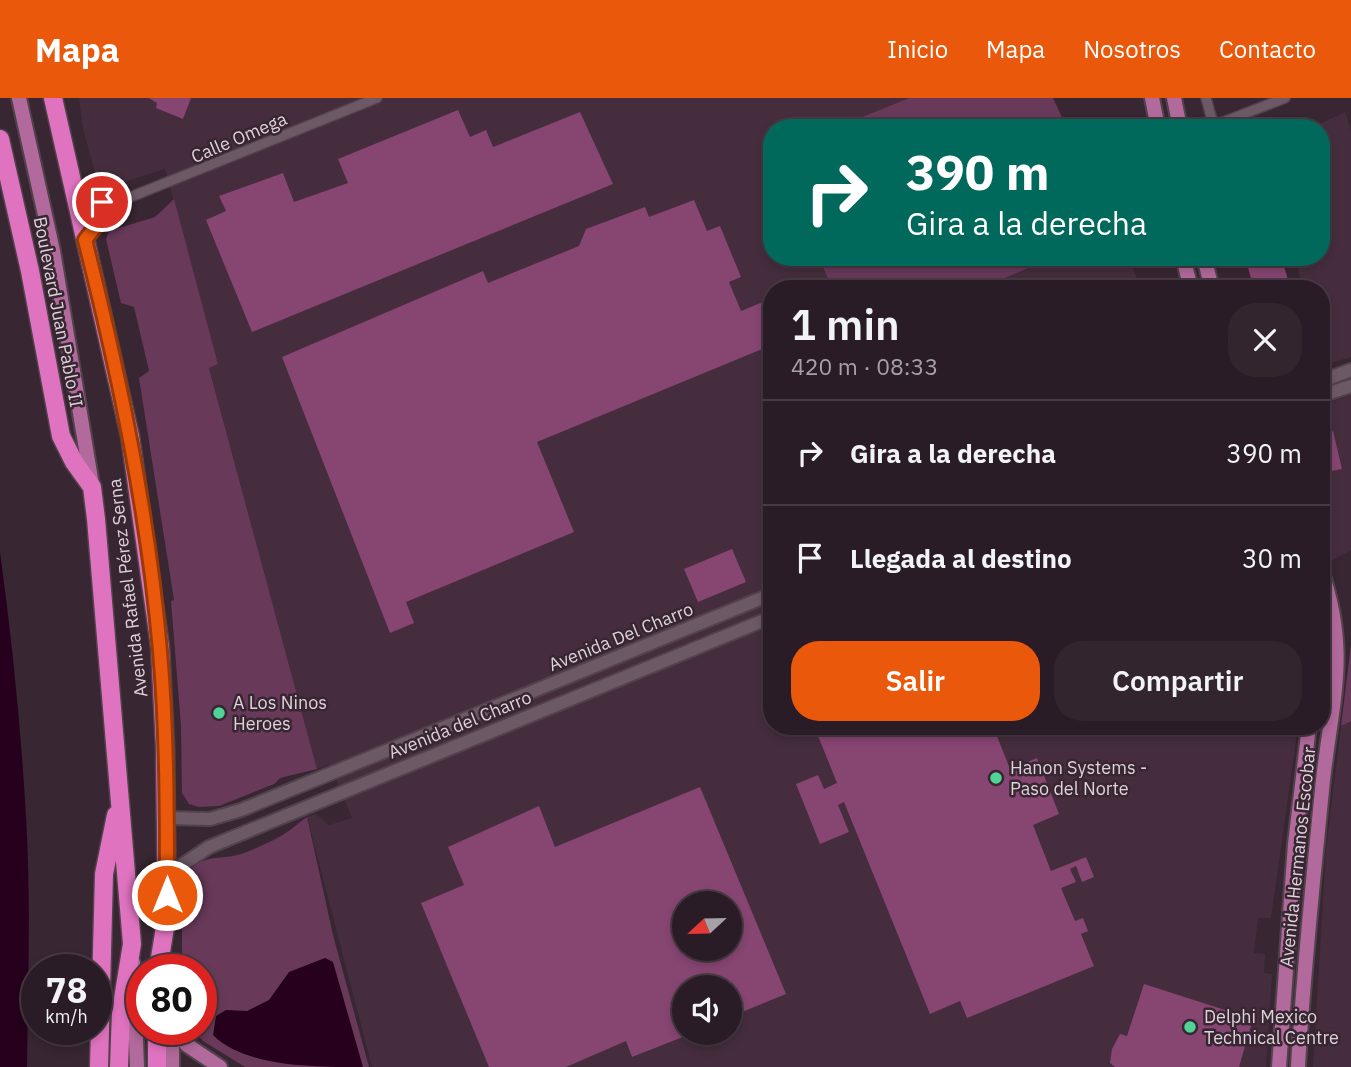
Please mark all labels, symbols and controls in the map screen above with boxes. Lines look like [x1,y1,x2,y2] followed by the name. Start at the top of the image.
[35,28,120,71] text: Mapa
[887,33,948,65] text: Inicio
[986,33,1045,65] text: Mapa
[1083,33,1181,65] text: Nosotros
[1219,33,1316,65] text: Contacto
[187,107,291,168] street label: Calle Omega
[906,140,1050,203] text: 390 m
[791,147,882,238] icon: right
[72,172,132,232] pin
[83,183,121,221] icon: arrive
[906,202,1147,244] text: Gira a la derecha
[29,214,88,409] street label: Boulevard Juan Pablo II
[791,297,900,352] text: 1 min
[1228,303,1302,377] button: close
[791,351,938,381] text: 420 m · 08:33
[791,434,829,472] icon: right
[850,436,1056,470] text: Gira a la derecha
[1226,436,1302,470] text: 390 m
[103,477,152,699] street label: Avenida Rafael Pérez Serna
[791,539,829,577] icon: arrive
[850,541,1072,575] text: Llegada al destino
[1242,541,1302,575] text: 30 m
[545,597,697,676] street label: Avenida Del Charro
[791,641,1040,721] button: Salir
[1054,641,1302,721] button: Compartir
[385,685,535,764] street label: Avenida del Charro
[233,691,327,735] place label: A Los Ninos Heroes
[211,705,227,721] marker: A Los Ninos Heroes
[1274,745,1321,968] street label: Avenida Hermanos Escobar
[1010,756,1147,800] place label: Hanon Systems - Paso del Norte
[988,770,1004,786] marker: Hanon Systems - Paso del Norte
[130,858,204,932] position arrow
[672,891,742,961] north arrow
[672,891,742,1045] map controls
[126,954,217,1045] speed limit sign: 80
[45,967,88,1013] text: 78
[672,975,742,1045] button: sound
[45,1005,88,1028] text: km/h
[1204,1005,1339,1049] place label: Delphi Mexico Technical Centre
[1182,1019,1198,1035] marker: Delphi Mexico Technical Centre

